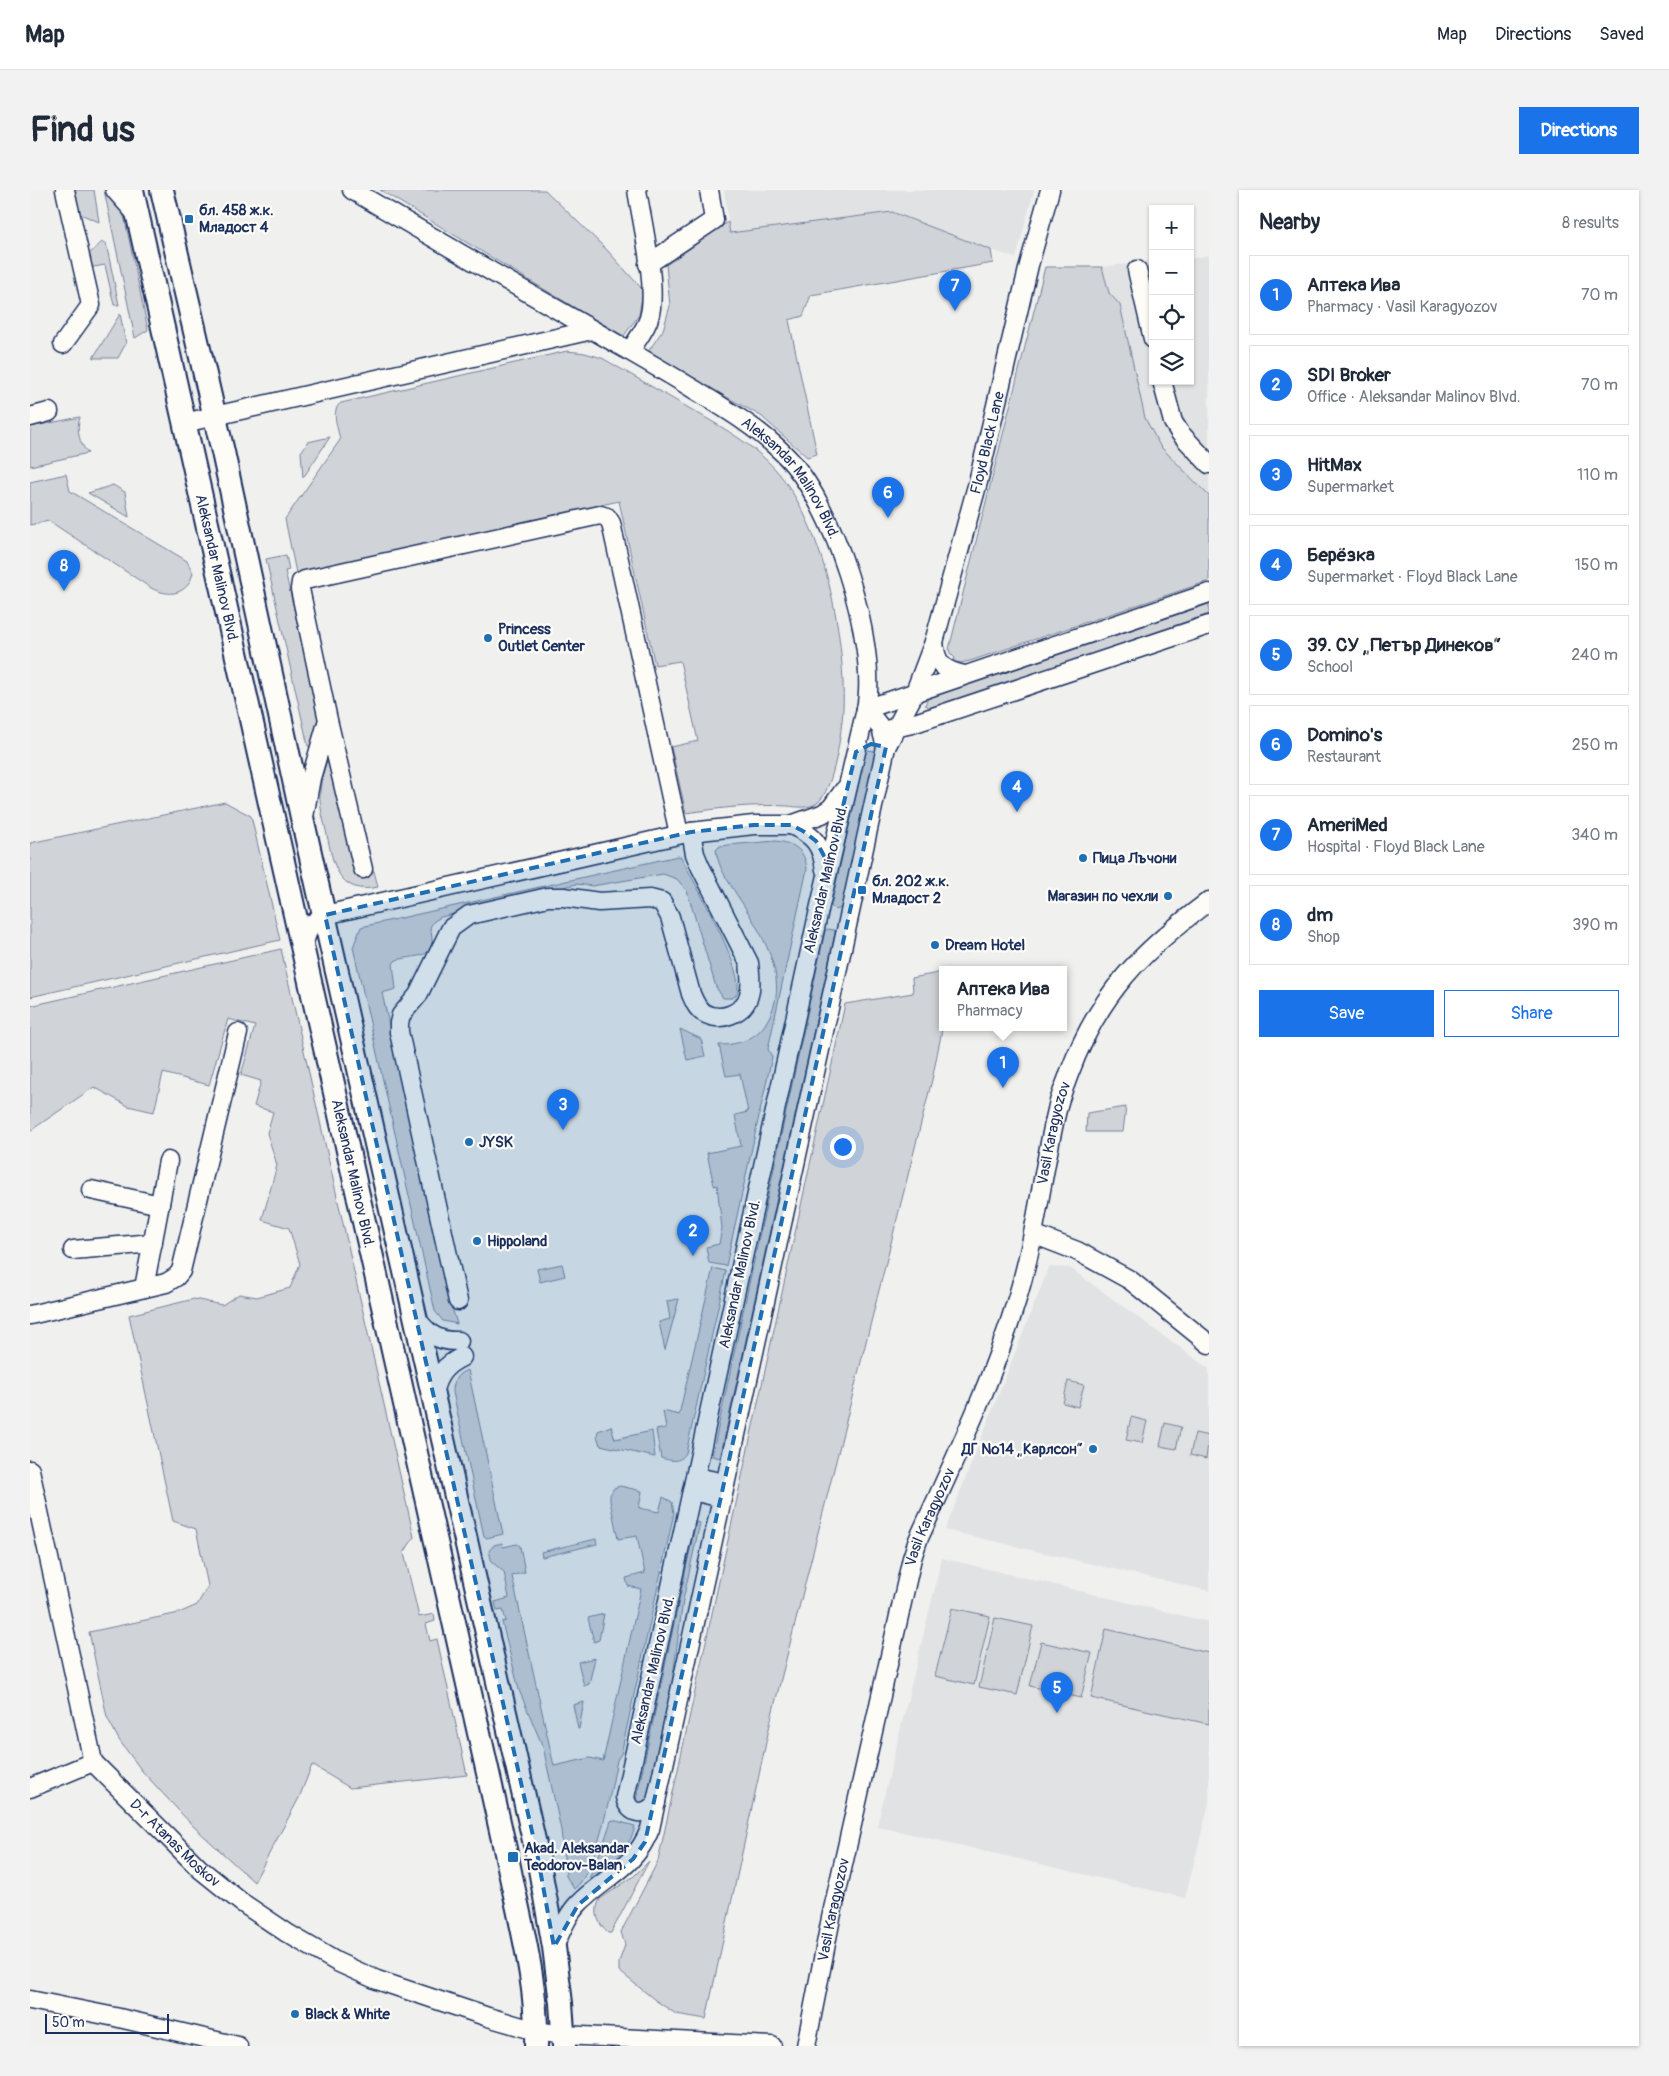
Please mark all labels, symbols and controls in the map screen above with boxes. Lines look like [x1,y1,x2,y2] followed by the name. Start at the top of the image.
[25,20,65,49] text: Map
[1437,23,1467,46] text: Map
[1495,23,1571,46] text: Directions
[1599,23,1644,46] text: Saved
[1519,107,1639,154] button: Directions
[30,108,135,152] text: Find us
[199,201,274,237] place label: бл. 458 ж.к. Младост 4
[1149,205,1194,385] map controls
[1149,205,1194,250] button: +
[1259,209,1320,236] text: Nearby
[183,213,195,225] marker: бл. 458 ж.к. Младост 4
[1562,213,1619,233] text: 8 results
[1149,250,1194,295] button: −
[939,270,971,311] pin: 7
[1307,273,1400,297] text: Аптека Ива
[1273,285,1279,305] text: 1
[1581,285,1618,305] text: 70 m
[1149,295,1194,340] button: locate
[1307,297,1497,317] text: Pharmacy · Vasil Karagyozov
[1149,340,1194,385] button: layers
[1307,363,1391,387] text: SDI Broker
[1272,375,1280,395] text: 2
[1581,375,1618,395] text: 70 m
[1307,387,1521,407] text: Office · Aleksandar Malinov Blvd.
[966,389,1009,496] street label: Floyd Black Lane
[738,413,844,542] street label: Aleksandar Malinov Blvd.
[1307,453,1362,477] text: HitMax
[1272,465,1280,485] text: 3
[1577,465,1618,485] text: 110 m
[872,477,904,518] pin: 6
[1307,477,1394,497] text: Supermarket
[191,492,243,645] street label: Aleksandar Malinov Blvd.
[1307,543,1375,567] text: Берёзка
[48,550,80,591] pin: 8
[1271,555,1281,575] text: 4
[1574,555,1618,575] text: 150 m
[1307,567,1518,587] text: Supermarket · Floyd Black Lane
[498,620,586,656] place label: Princess Outlet Center
[482,632,494,644] marker: Princess Outlet Center
[1307,633,1501,657] text: 39. СУ „Петър Динеков“
[1272,645,1280,665] text: 5
[1571,645,1618,665] text: 240 m
[1307,657,1353,677] text: School
[1307,723,1382,747] text: Domino's
[1271,735,1281,755] text: 6
[1572,735,1618,755] text: 250 m
[1307,747,1381,767] text: Restaurant
[1001,771,1033,812] pin: 4
[800,803,852,955] street label: Aleksandar Malinov Blvd.
[1307,813,1388,837] text: AmeriMed
[1272,825,1280,845] text: 7
[1571,825,1618,845] text: 340 m
[1307,837,1485,857] text: Hospital · Floyd Black Lane
[1093,849,1177,868] place label: Пица Лъчони
[1077,852,1089,864] marker: Пица Лъчони
[872,872,949,908] place label: бл. 202 ж.к. Младост 2
[856,884,868,896] marker: бл. 202 ж.к. Младост 2
[1048,887,1158,906] place label: Магазин по чехли
[1162,890,1174,902] marker: Магазин по чехли
[1307,903,1333,927] text: dm
[1272,915,1280,935] text: 8
[1572,915,1618,935] text: 390 m
[1307,927,1340,947] text: Shop
[945,936,1025,955] place label: Dream Hotel
[929,939,941,951] marker: Dream Hotel
[939,966,1067,1031] popup
[956,977,1050,1001] text: Аптека Ива
[1259,990,1434,1037] button: Save
[1444,990,1619,1037] button: Share
[956,1001,1022,1021] text: Pharmacy
[987,1047,1019,1088] pin: 1
[1033,1079,1075,1186] street label: Vasil Karagyozov
[547,1089,579,1130] pin: 3
[327,1097,379,1250] street label: Aleksandar Malinov Blvd.
[479,1133,513,1152] place label: JYSK
[830,1134,856,1160] your location
[463,1136,475,1148] marker: JYSK
[715,1198,765,1350] street label: Aleksandar Malinov Blvd.
[677,1215,709,1256] pin: 2
[487,1232,547,1251] place label: Hippoland
[471,1235,483,1247] marker: Hippoland
[961,1440,1083,1459] place label: ДГ №14 „Карлсон“
[1087,1443,1099,1455] marker: ДГ №14 „Карлсон“
[901,1465,959,1568] street label: Vasil Karagyozov
[627,1594,679,1746] street label: Aleksandar Malinov Blvd.
[1041,1672,1073,1713] pin: 5
[126,1795,224,1891] street label: D-r Atanas Moskov
[523,1839,630,1875] place label: Akad. Aleksandar Teodorov-Balan
[506,1850,520,1864] marker: Akad. Aleksandar Teodorov-Balan
[813,1856,854,1963] street label: Vasil Karagyozov
[305,2005,391,2024] place label: Black & White
[289,2008,301,2020] marker: Black & White
[45,2011,169,2034] scale bar
[52,2014,85,2031] text: 50 m

